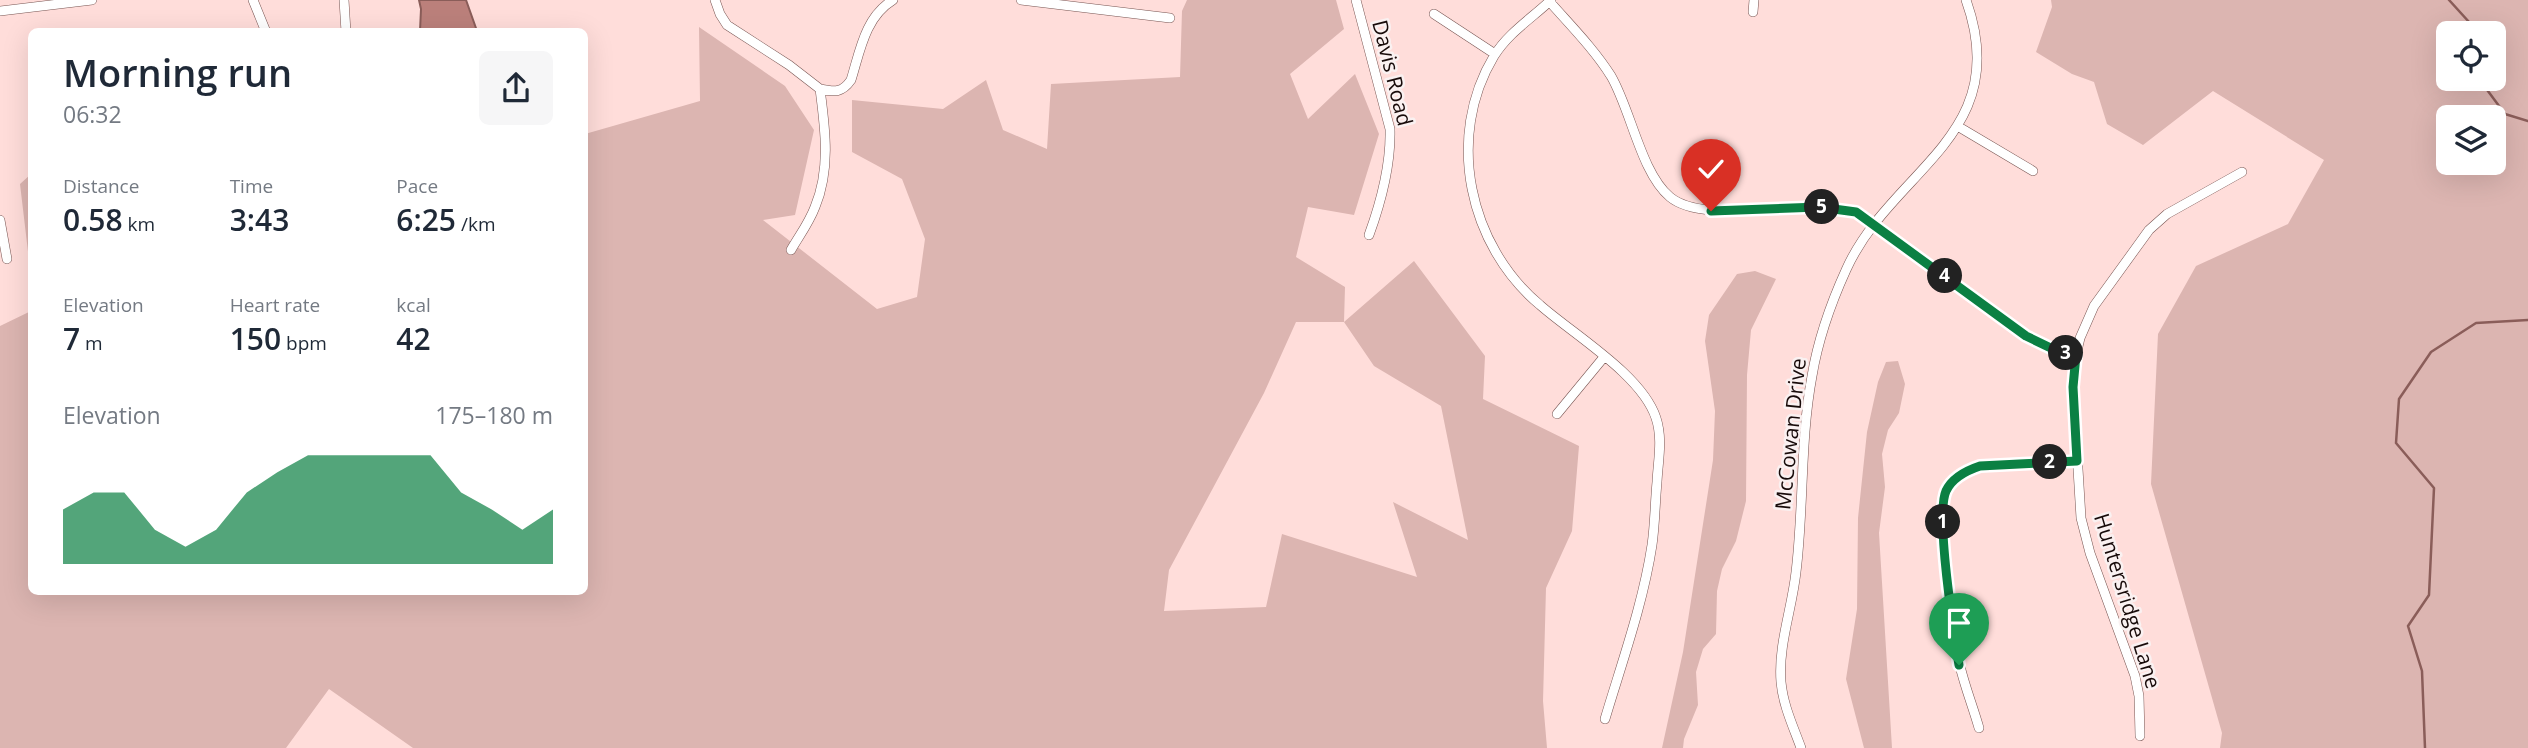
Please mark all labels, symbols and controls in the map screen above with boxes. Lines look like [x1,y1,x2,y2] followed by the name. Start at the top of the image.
[1366,17,1420,129] street label: Davis Road
[2436,21,2506,175] map controls
[2436,21,2506,91] button: locate
[63,46,292,98] text: Morning run
[479,51,553,125] button: share
[63,98,122,130] text: 06:32
[2436,105,2506,175] button: layers
[1681,139,1741,211] pin
[1692,150,1730,188] icon: check
[63,173,139,199] text: Distance
[230,173,273,199] text: Time
[396,173,438,199] text: Pace
[1804,190,1840,224] pin: 5
[1816,193,1827,219] text: 5
[63,199,123,240] text: 0.58
[230,199,289,240] text: 3:43
[396,199,456,240] text: 6:25
[123,211,155,237] text: km
[456,211,496,237] text: /km
[1927,258,1962,294] pin: 4
[1939,262,1950,288] text: 4
[63,292,144,318] text: Elevation
[230,292,320,318] text: Heart rate
[396,292,431,318] text: kcal
[63,318,80,359] text: 7
[230,318,281,359] text: 150
[396,318,431,359] text: 42
[80,330,103,356] text: m
[281,330,327,356] text: bpm
[2048,336,2084,370] pin: 3
[2060,339,2071,365] text: 3
[1768,357,1812,511] street label: McCowan Drive
[63,399,161,431] text: Elevation
[435,399,553,431] text: 175–180 m
[2032,444,2068,480] pin: 2
[2044,448,2055,474] text: 2
[1926,504,1960,540] pin: 1
[1937,508,1948,534] text: 1
[2088,510,2168,692] street label: Huntersridge Lane
[1929,593,1989,665] pin
[1940,604,1978,642] icon: arrive

